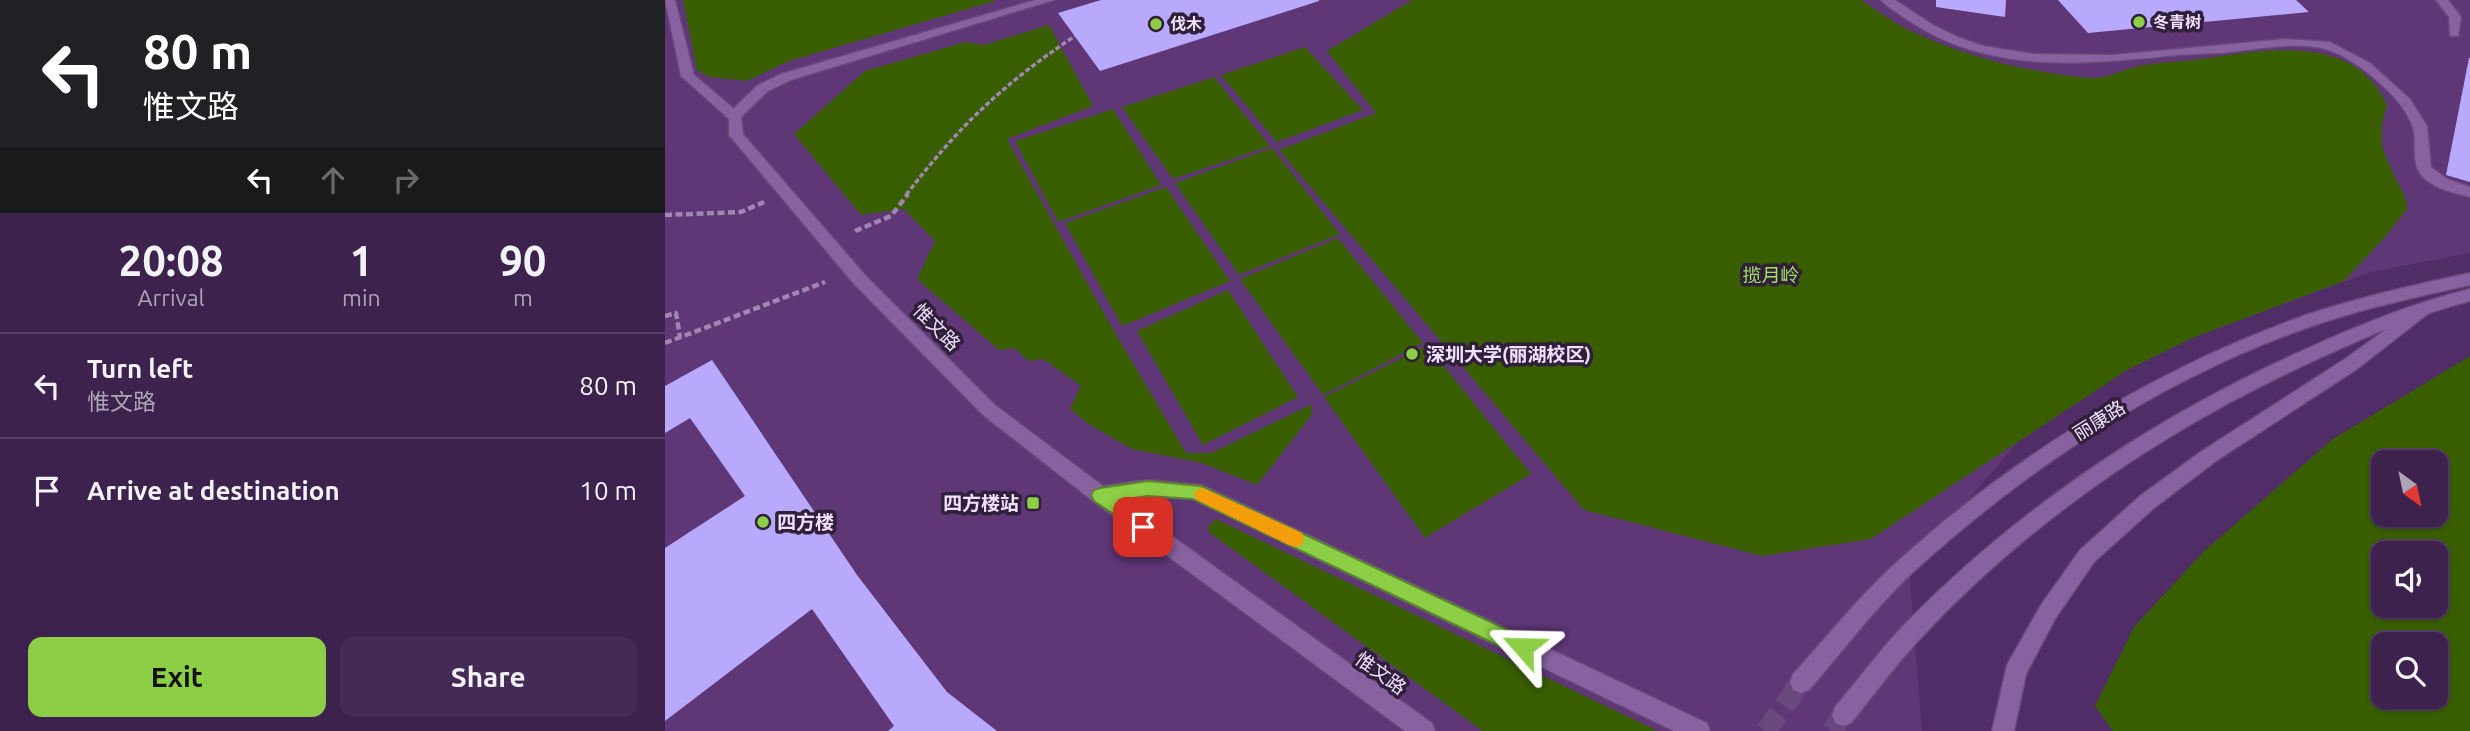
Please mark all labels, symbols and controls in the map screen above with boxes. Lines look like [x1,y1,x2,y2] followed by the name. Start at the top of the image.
[2153,13,2201,31] place label: 冬青树
[2131,14,2147,30] marker: 冬青树
[1170,15,1202,33] place label: 伐木
[1148,16,1164,32] marker: 伐木
[143,23,252,78] text: 80 m
[28,28,119,119] icon: left
[143,88,239,124] text: 惟文路
[241,161,279,199] icon: left
[314,161,352,199] icon: ahead
[387,161,425,199] icon: right
[118,237,224,284] text: 20:08
[350,237,373,284] text: 1
[499,237,547,284] text: 90
[1742,264,1800,286] park label: 揽月岭
[138,285,205,310] text: Arrival
[342,285,381,310] text: min
[513,285,533,310] text: m
[909,299,965,355] street label: 惟文路
[1426,343,1591,365] place label: 深圳大学(丽湖校区)
[1404,346,1420,362] marker: 深圳大学(丽湖校区)
[87,354,193,383] text: Turn left
[28,367,66,405] icon: left
[579,371,637,400] text: 80 m
[87,389,156,414] text: 惟文路
[2069,396,2129,444] street label: 丽康路
[2371,450,2448,527] north arrow
[2371,450,2448,709] map controls
[28,472,66,510] icon: arrive
[87,476,340,505] text: Arrive at destination
[579,476,637,505] text: 10 m
[943,492,1019,514] place label: 四方楼站
[1025,495,1041,511] marker: 四方楼站
[1113,497,1173,557] pin
[1124,508,1162,546] icon: arrive
[777,511,834,533] place label: 四方楼
[755,514,771,530] marker: 四方楼
[2371,541,2448,618] button: sound
[1486,610,1560,684] position arrow
[2371,632,2448,709] button: search
[28,637,326,717] button: Exit
[340,637,637,717] button: Share
[1351,647,1411,699] street label: 惟文路

